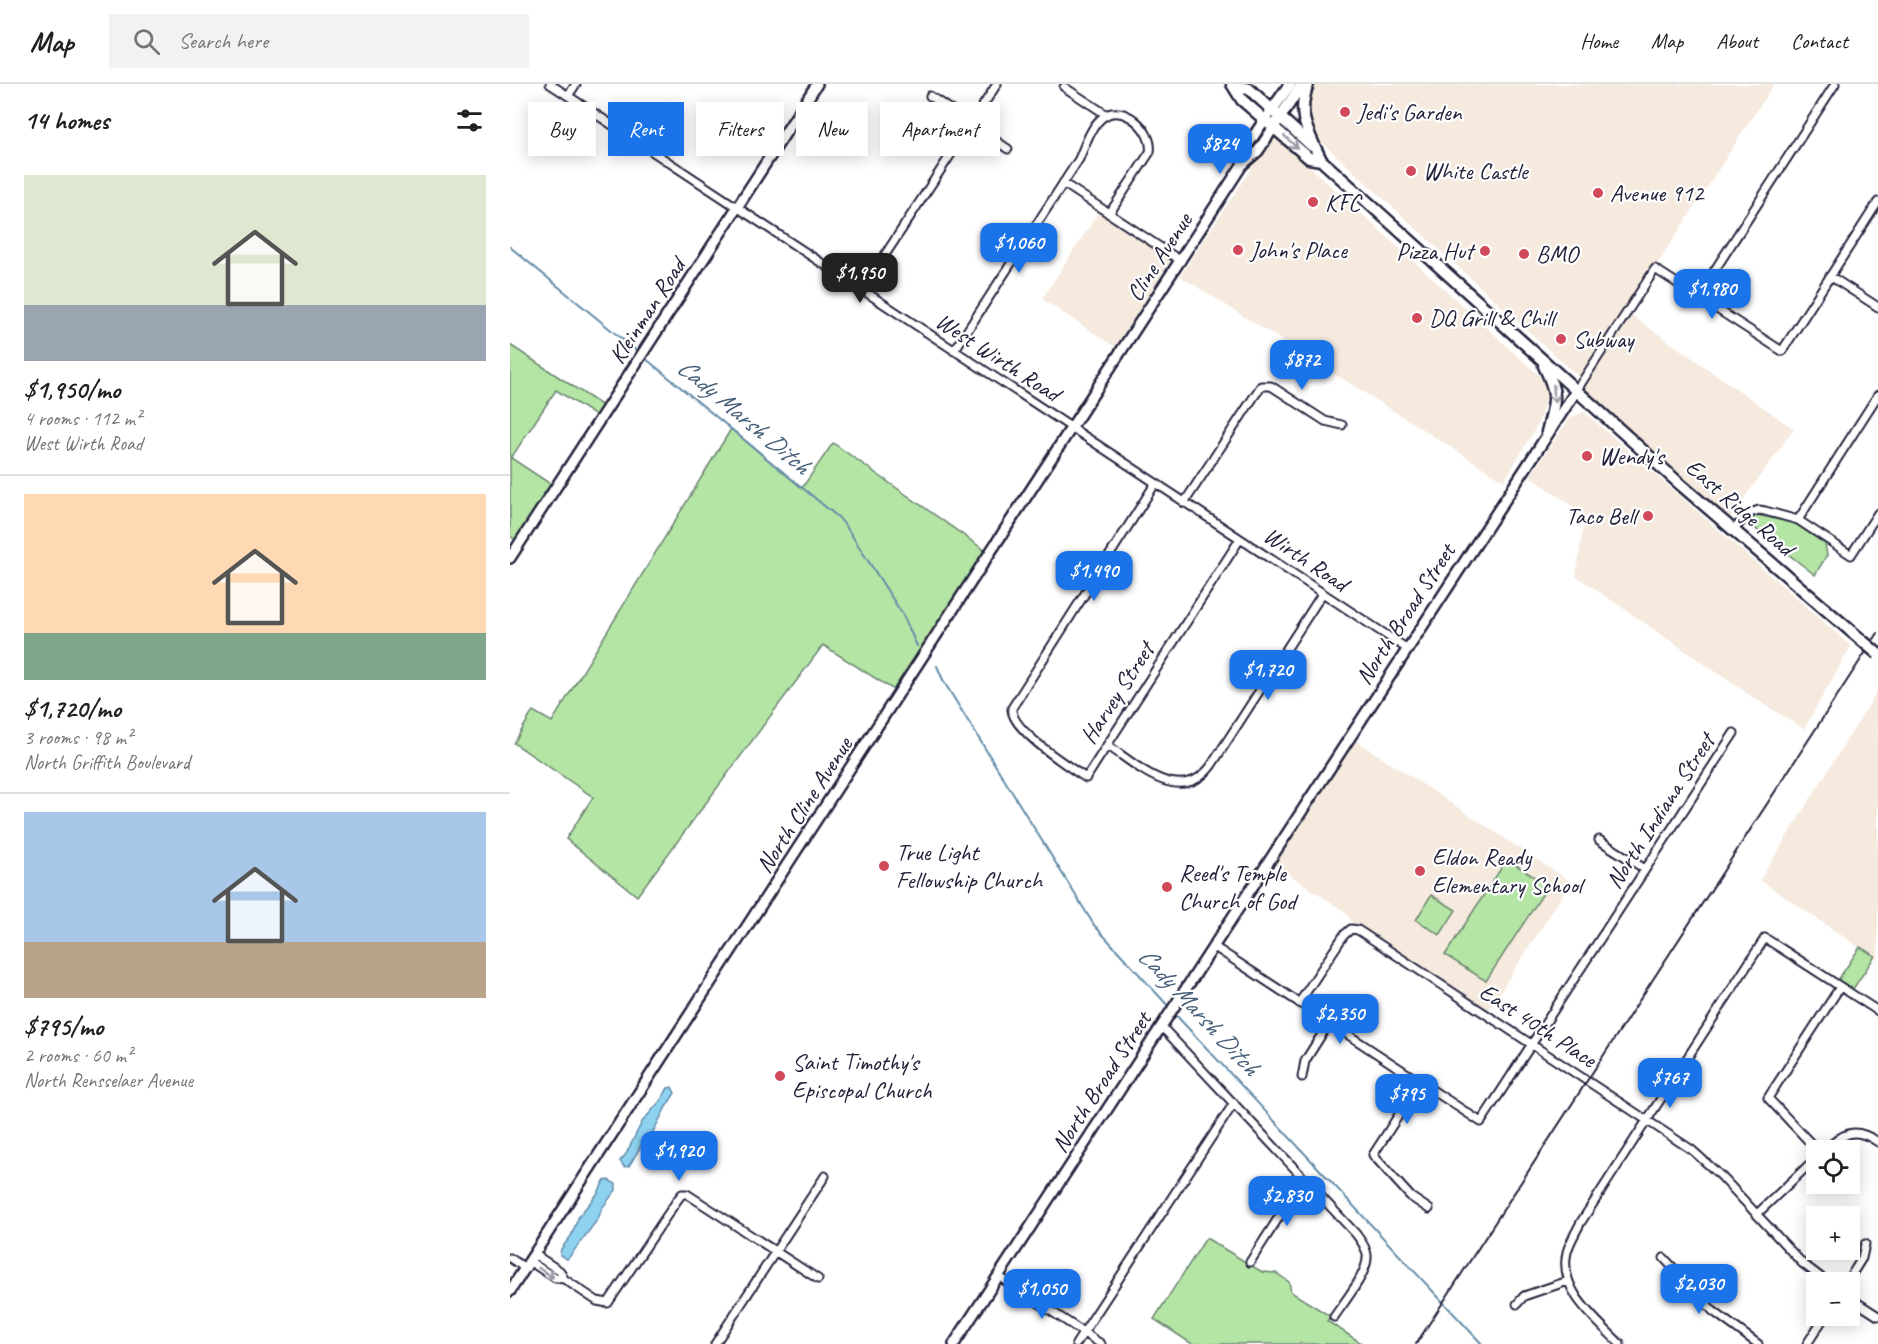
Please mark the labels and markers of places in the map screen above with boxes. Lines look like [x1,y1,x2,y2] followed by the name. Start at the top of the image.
[1356,97,1463,127] place label: Jedi's Garden
[1338,105,1352,119] marker: Jedi's Garden
[1184,124,1256,175] pin: $824
[1423,156,1530,186] place label: White Castle
[1404,164,1418,178] marker: White Castle
[1610,178,1706,208] place label: Avenue 912
[1591,186,1605,200] marker: Avenue 912
[1325,187,1362,217] place label: KFC
[1306,195,1320,209] marker: KFC
[970,223,1068,274] pin: $1,060
[1249,235,1349,265] place label: John's Place
[1396,236,1476,266] place label: Pizza Hut
[1536,239,1581,269] place label: BMO
[1231,243,1245,257] marker: John's Place
[1478,244,1492,258] marker: Pizza Hut
[1517,247,1531,261] marker: BMO
[811,253,909,304] pin: $1,950
[1663,269,1761,320] pin: $1,980
[1429,303,1558,333] place label: DQ Grill & Chill
[1410,311,1424,325] marker: DQ Grill & Chill
[1573,324,1635,354] place label: Subway
[1554,332,1568,346] marker: Subway
[1266,340,1338,391] pin: $872
[1599,441,1667,471] place label: Wendy's
[1580,449,1594,463] marker: Wendy's
[1566,501,1640,531] place label: Taco Bell
[1641,509,1655,523] marker: Taco Bell
[1045,551,1143,602] pin: $1,490
[1219,650,1317,701] pin: $1,720
[896,837,1044,895] place label: True Light Fellowship Church
[1432,842,1586,900] place label: Eldon Ready Elementary School
[1179,858,1299,916] place label: Reed's Temple Church of God
[877,859,891,873] marker: True Light Fellowship Church
[1413,864,1427,878] marker: Eldon Ready Elementary School
[1160,880,1174,894] marker: Reed's Temple Church of God
[1291,994,1389,1045] pin: $2,350
[792,1047,933,1105] place label: Saint Timothy's Episcopal Church
[1634,1058,1706,1109] pin: $767
[773,1069,787,1083] marker: Saint Timothy's Episcopal Church
[1371,1074,1443,1125] pin: $795
[630,1131,728,1182] pin: $1,920
[1238,1176,1336,1227] pin: $2,830
[1650,1264,1748,1315] pin: $2,030
[993,1269,1091,1320] pin: $1,050

